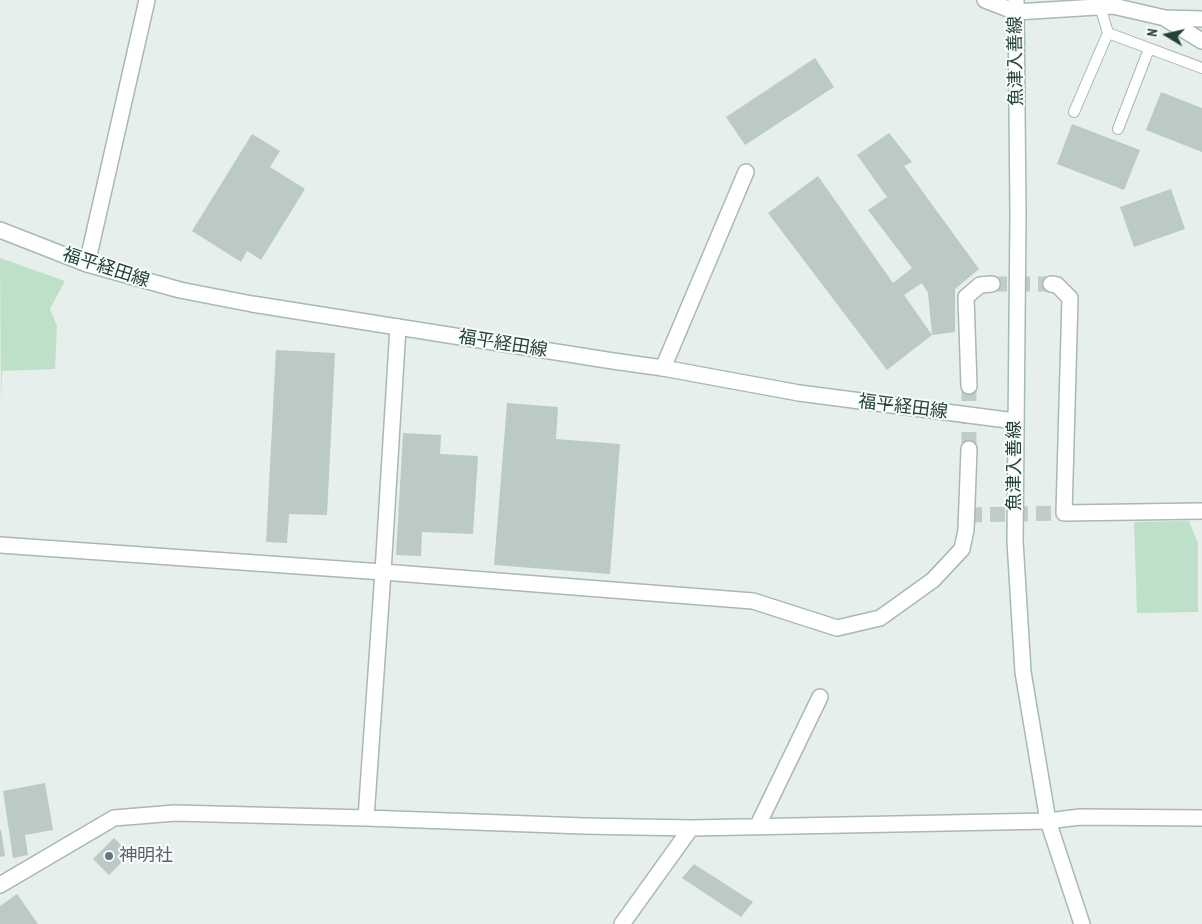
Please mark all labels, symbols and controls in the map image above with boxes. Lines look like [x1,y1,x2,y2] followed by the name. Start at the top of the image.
[1142,10,1192,60] north arrow
[1004,16,1028,106] street label: 魚津入善線
[1143,28,1162,38] text: N
[60,244,152,292] street label: 福平経田線
[457,326,549,362] street label: 福平経田線
[857,391,949,423] street label: 福平経田線
[1004,421,1026,511] street label: 魚津入善線
[119,845,173,867] place label: 神明社
[103,850,115,862] marker: 神明社

